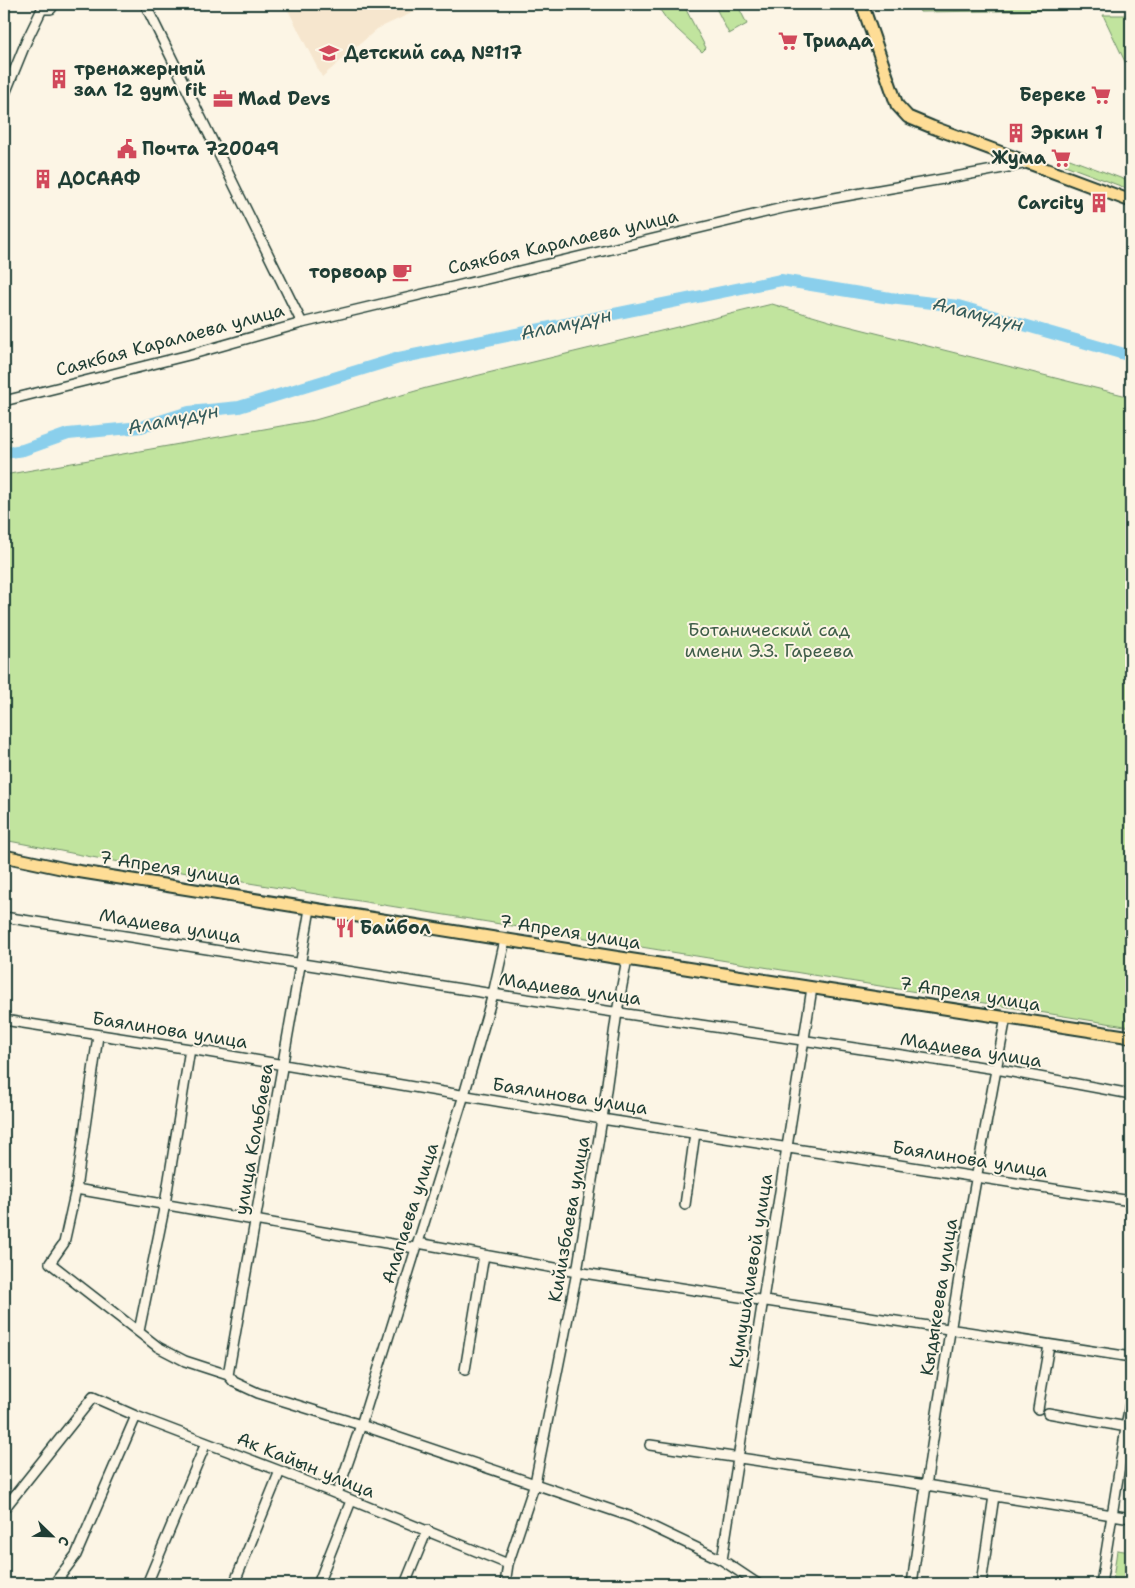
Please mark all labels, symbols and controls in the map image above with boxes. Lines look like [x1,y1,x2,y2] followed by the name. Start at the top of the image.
[803,29,874,53] place label: Триада
[777,30,799,52] supermarket icon: Триада
[344,41,522,65] place label: Детский сад №117
[318,42,340,64] school or university icon: Детский сад №117
[74,57,207,102] place label: тренажерный зал 12 gym fit
[48,68,70,90] building icon: тренажерный зал 12 gym fit
[1020,83,1086,107] place label: Береке
[1090,84,1112,106] supermarket icon: Береке
[238,87,331,111] place label: Mad Devs
[212,88,234,110] office icon: Mad Devs
[1031,121,1103,145] place label: Эркин 1
[1005,122,1027,144] building icon: Эркин 1
[142,137,279,161] place label: Почта 720049
[116,138,138,160] public building icon: Почта 720049
[992,146,1047,170] place label: Жума
[1050,147,1072,169] supermarket icon: Жума
[58,167,141,191] place label: ДОСААФ
[32,168,54,190] building icon: ДОСААФ
[1018,191,1084,215] place label: Carcity
[1088,192,1110,214] building icon: Carcity
[445,204,681,280] street label: Саякбая Каралаева улица
[309,260,387,284] place label: торвоар
[391,261,413,283] cafe icon: торвоар
[930,291,1026,337] water label: Аламүдүн
[53,298,287,382] street label: Саякбая Каралаева улица
[518,302,614,346] water label: Аламүдүн
[125,398,221,440] water label: Аламүдүн
[685,618,853,663] park label: Ботанический сад имени Э.З. Гареева
[98,845,242,891] street label: 7 Апреля улица
[97,903,243,949] street label: Мадиева улица
[498,909,642,955] street label: 7 Апреля улица
[360,916,430,940] place label: Байбол
[334,917,356,939] restaurant icon: Байбол
[497,967,643,1011] street label: Мадиева улица
[898,971,1042,1017] street label: 7 Апреля улица
[91,1006,249,1054] street label: Баялинова улица
[898,1027,1044,1073] street label: Мадиева улица
[229,1061,279,1217] street label: улица Кольбаева
[491,1072,649,1120] street label: Баялинова улица
[543,1134,595,1304] street label: Кийизбаева улица
[891,1135,1049,1183] street label: Баялинова улица
[376,1139,444,1287] street label: Алапаева улица
[724,1172,778,1370] street label: Кумушалиевой улица
[915,1217,963,1377] street label: Кыдыкеева улица
[233,1426,379,1504] street label: Ак Кайын улица
[28,1510,78,1560] north arrow
[54,1534,74,1549] text: С

